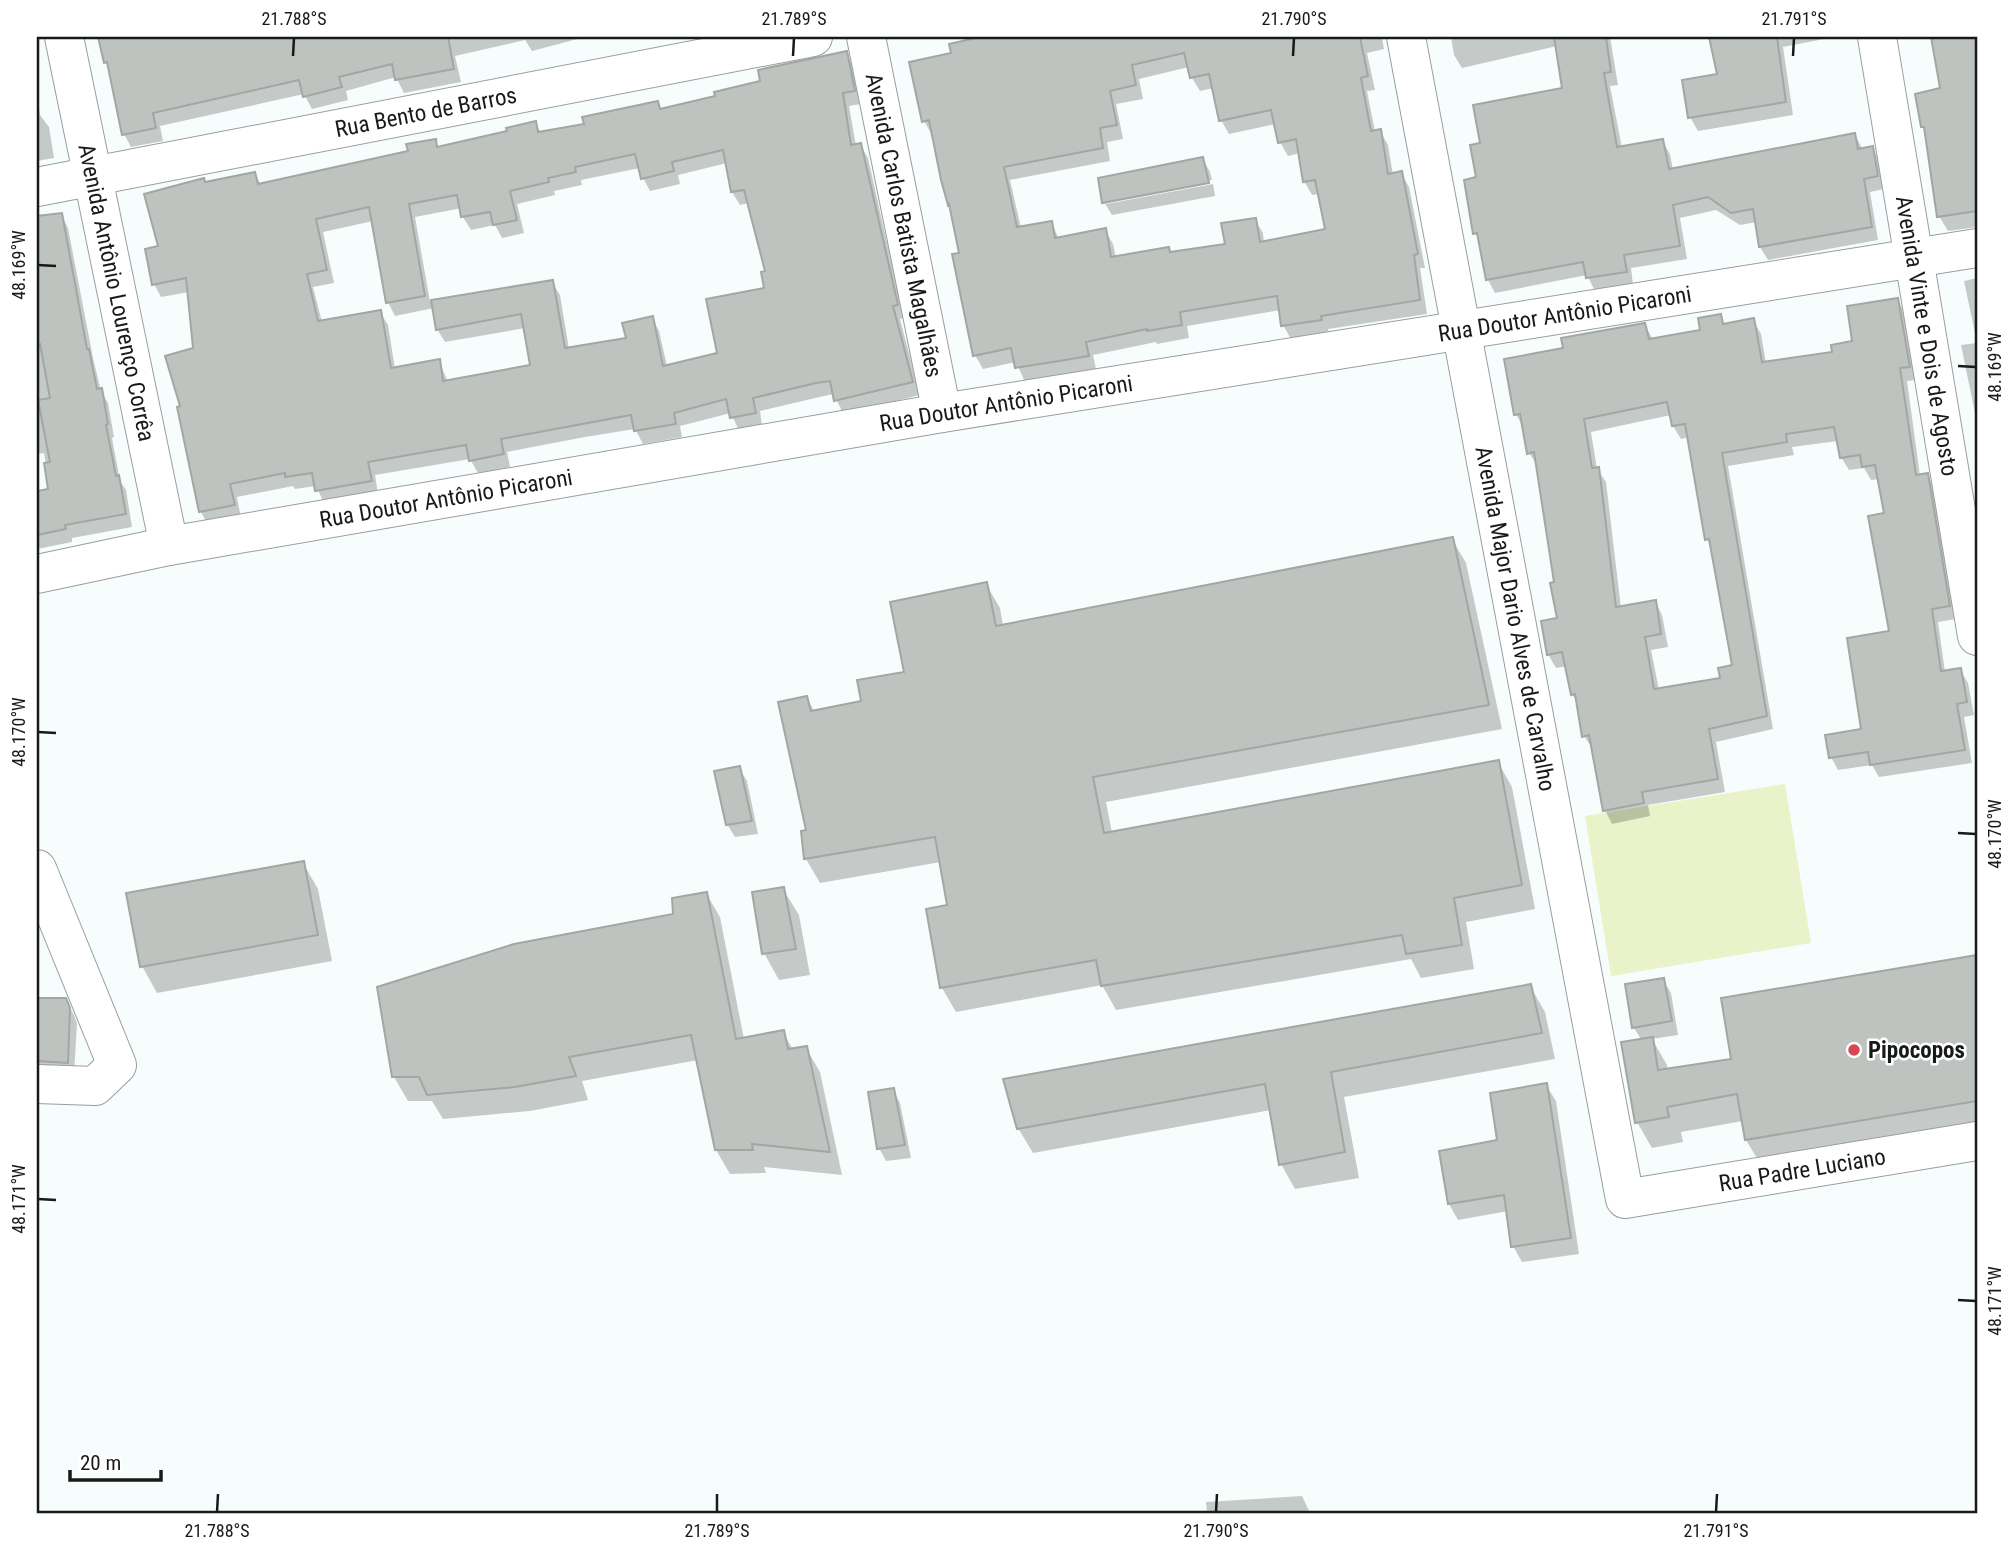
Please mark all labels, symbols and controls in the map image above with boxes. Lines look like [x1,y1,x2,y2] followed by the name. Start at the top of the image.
[261,8,327,29] text: 21.788°S
[761,8,827,29] text: 21.789°S
[1261,8,1327,29] text: 21.790°S
[1761,8,1827,29] text: 21.791°S
[860,71,947,380] street label: Avenida Carlos Batista Magalhães
[333,82,519,143] street label: Rua Bento de Barros
[72,142,160,444] street label: Avenida Antônio Lourenço Corrêa
[1890,194,1963,478] street label: Avenida Vinte e Dois de Agosto
[8,230,29,300] text: 48.169°W
[1436,281,1694,348] street label: Rua Doutor Antônio Picaroni
[1984,332,2005,402] text: 48.169°W
[877,370,1135,438] street label: Rua Doutor Antônio Picaroni
[1469,444,1561,793] street label: Avenida Major Dario Alves de Carvalho
[318,464,575,534] street label: Rua Doutor Antônio Picaroni
[8,697,29,767] text: 48.170°W
[1984,799,2005,869] text: 48.170°W
[1868,1037,1965,1064] place label: Pipocopos
[1846,1042,1862,1058] marker: Pipocopos
[1717,1143,1888,1197] street label: Rua Padre Luciano
[8,1164,29,1234] text: 48.171°W
[1984,1266,2005,1336] text: 48.171°W
[70,1438,161,1482] scale bar
[80,1451,121,1475] text: 20 m
[184,1520,250,1541] text: 21.788°S
[684,1520,750,1541] text: 21.789°S
[1183,1520,1249,1541] text: 21.790°S
[1683,1520,1749,1541] text: 21.791°S

